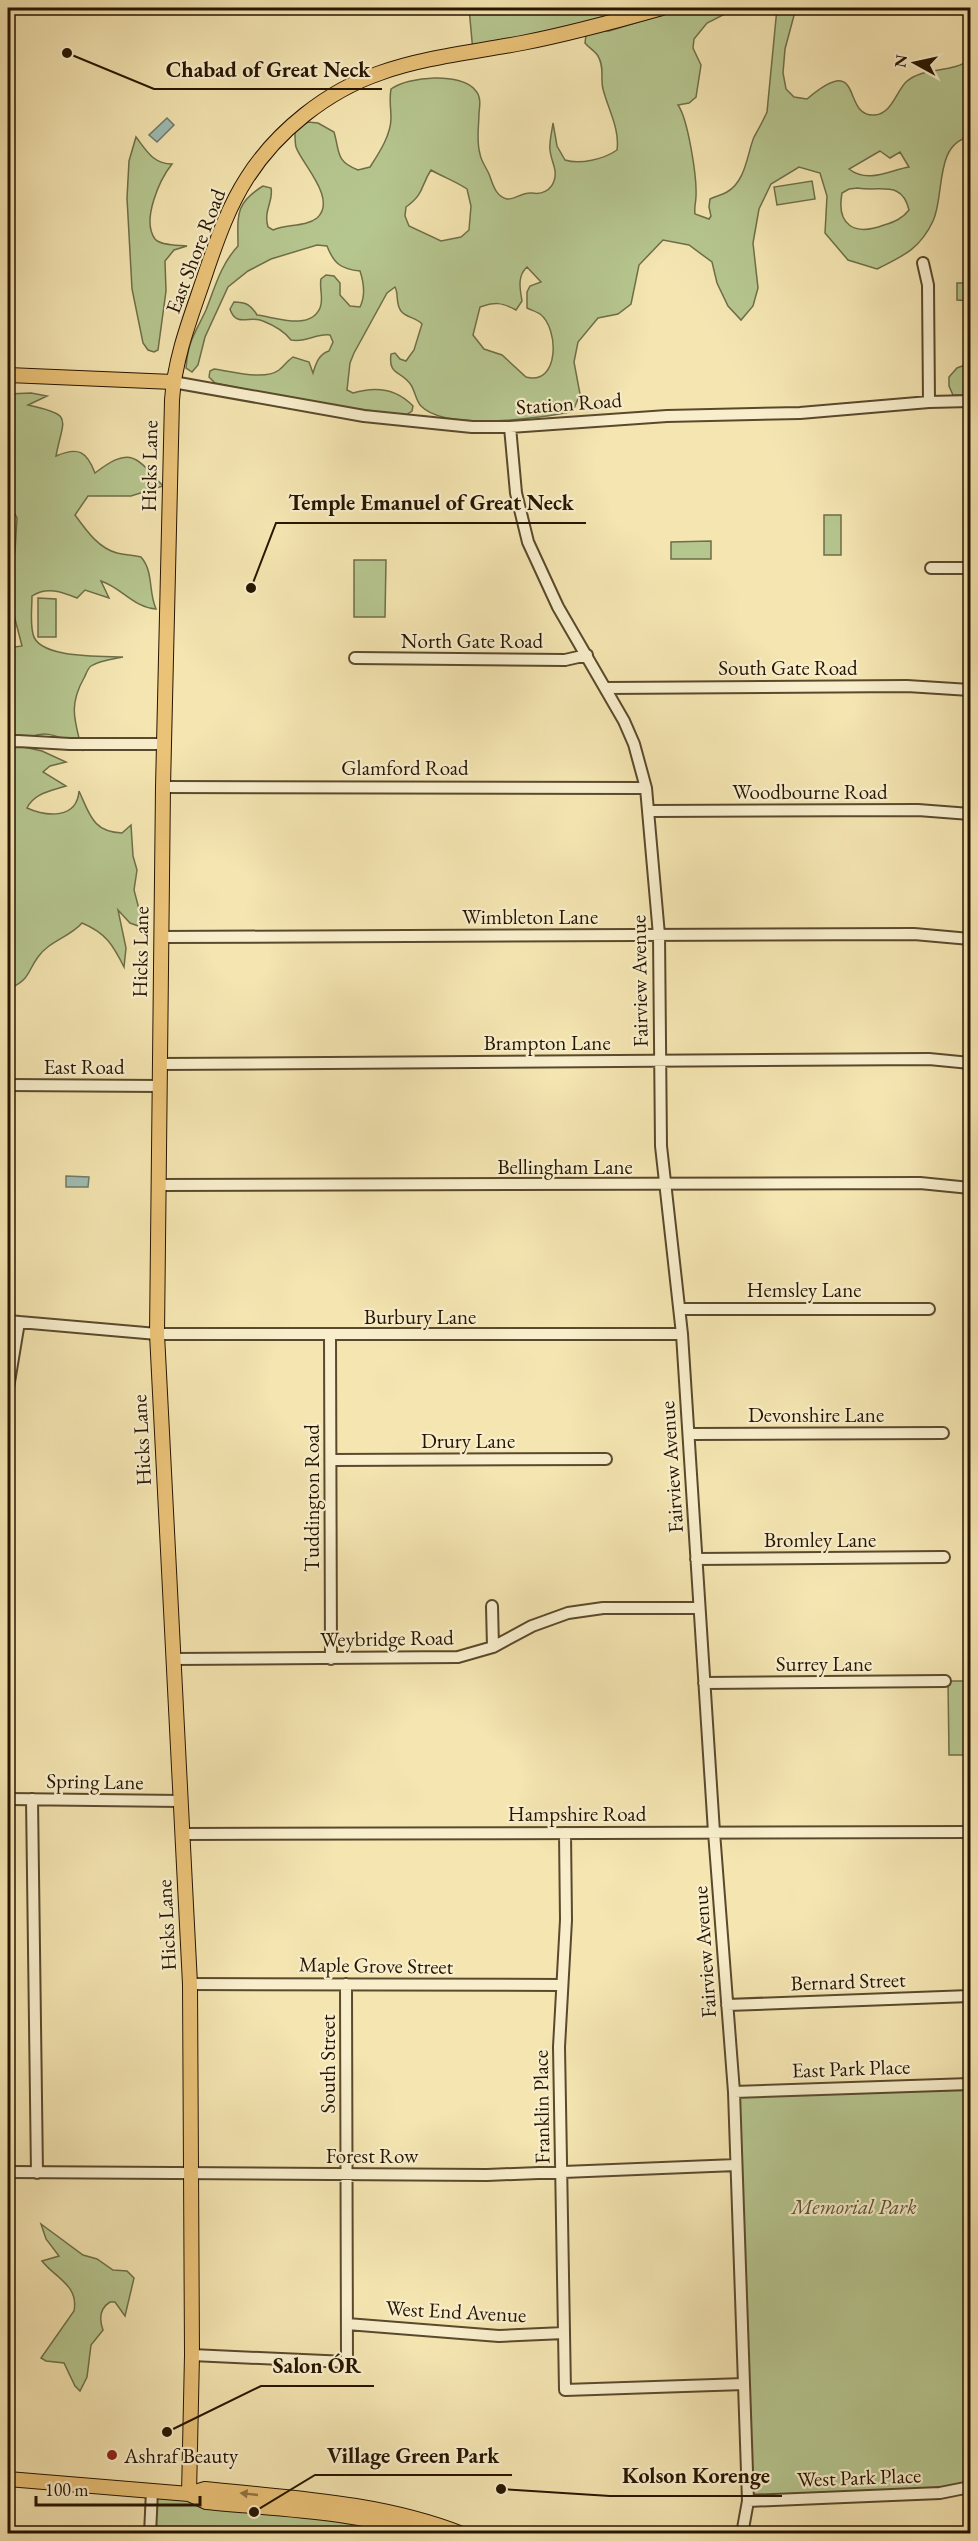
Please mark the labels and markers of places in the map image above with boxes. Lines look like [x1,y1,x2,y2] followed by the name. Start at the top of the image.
[154,49,382,89] callout: Chabad of Great Neck
[276,483,586,523] callout: Temple Emanuel of Great Neck
[261,2346,374,2386] callout: Salon ÓR
[315,2435,512,2475] callout: Village Green Park
[123,2442,239,2469] place label: Ashraf Beauty
[105,2448,119,2462] marker: Ashraf Beauty
[610,2456,782,2496] callout: Kolson Korenge

